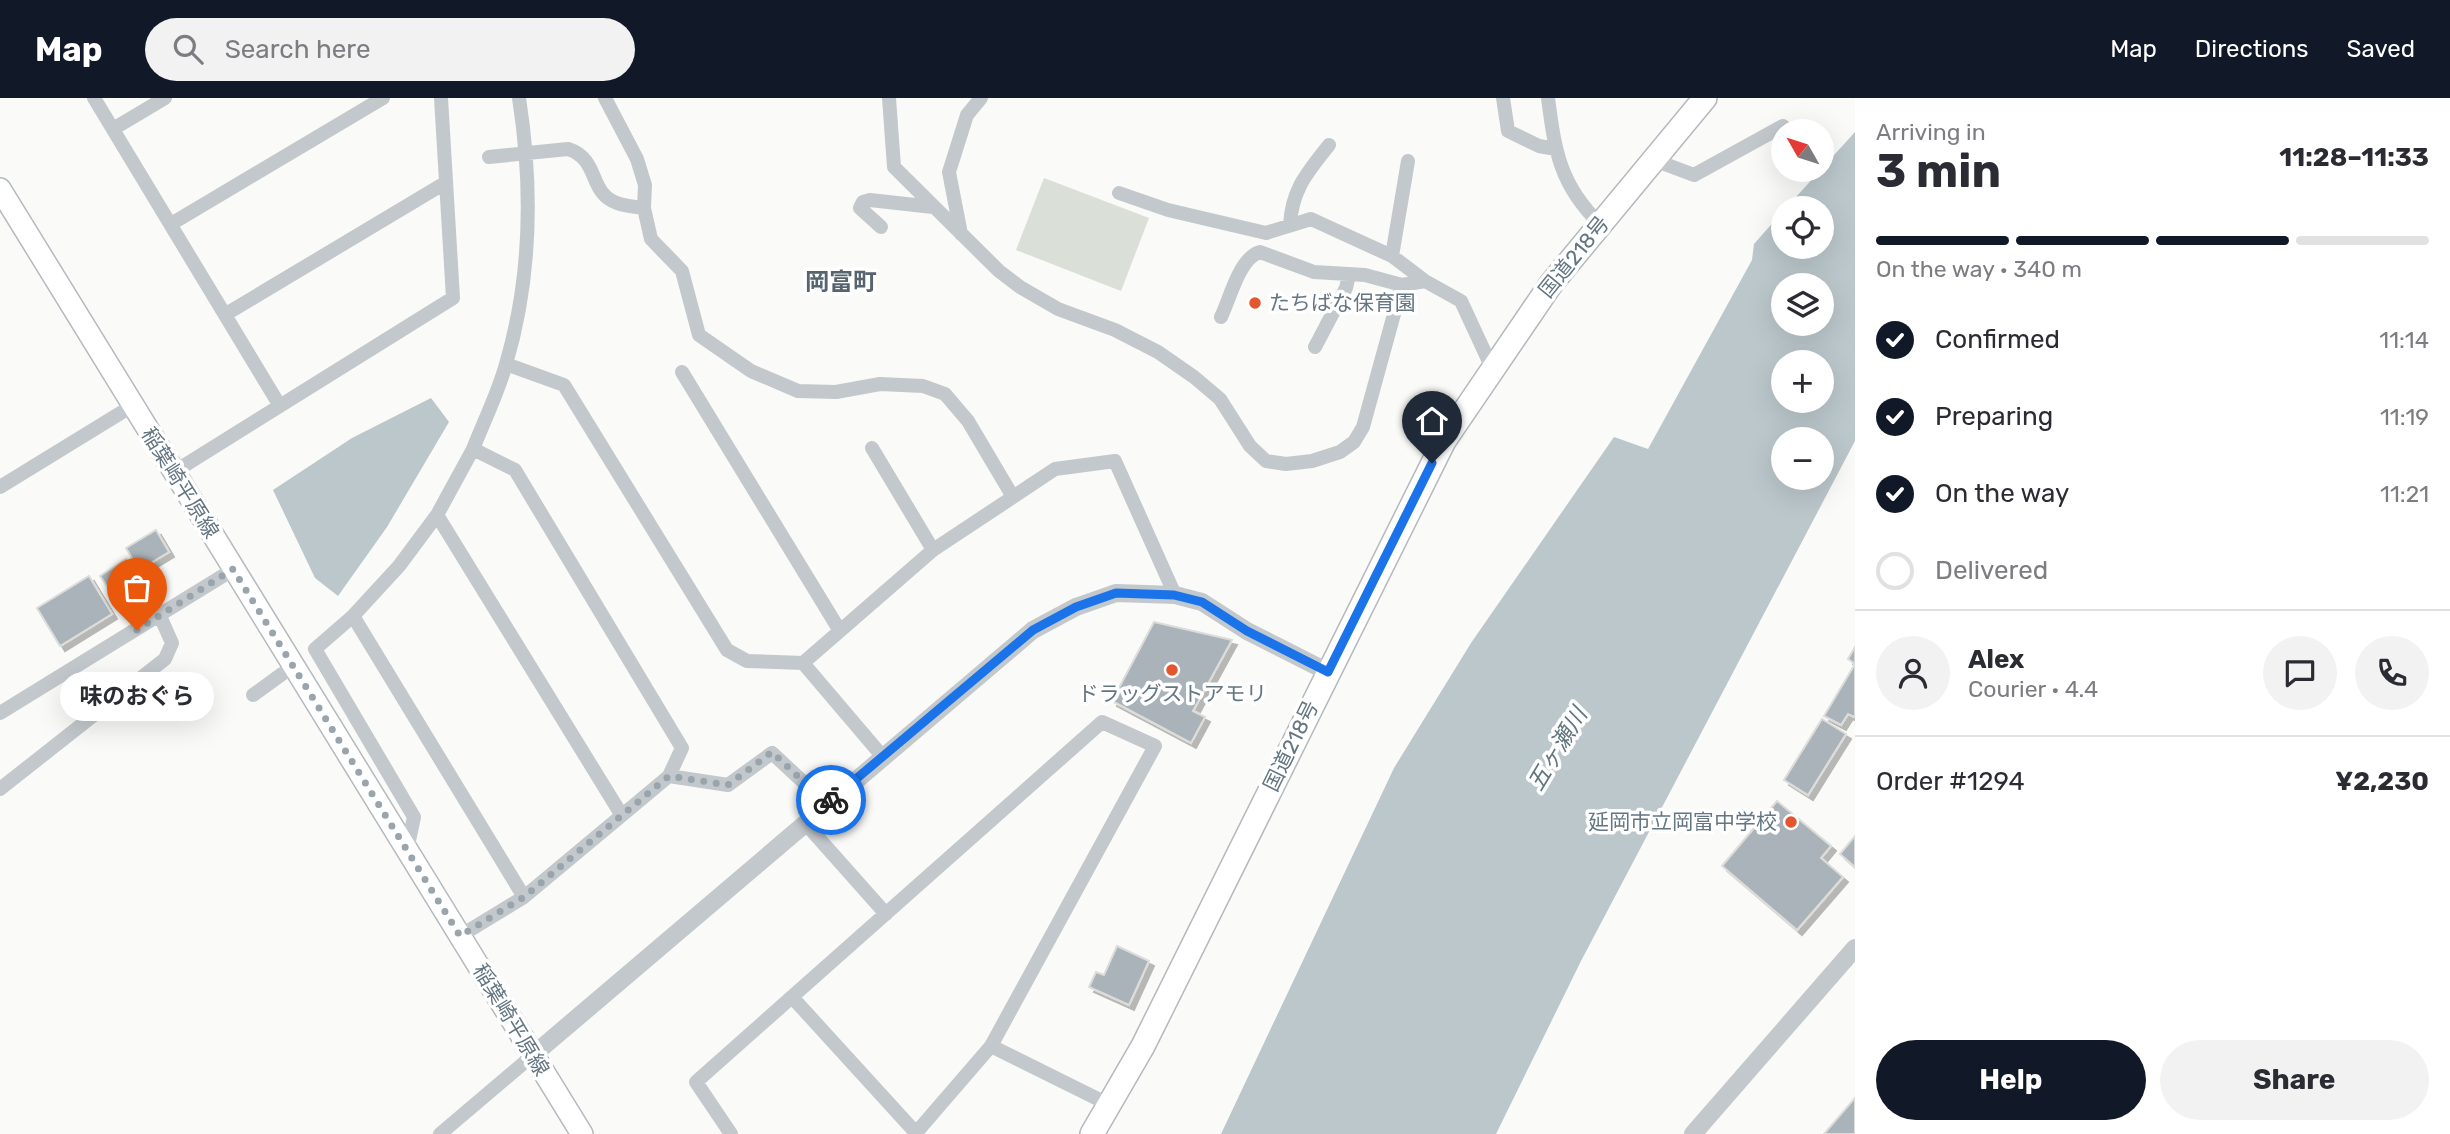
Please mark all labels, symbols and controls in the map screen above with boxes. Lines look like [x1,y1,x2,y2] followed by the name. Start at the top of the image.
[145,18,635,81] search box
[35,30,103,69] text: Map
[169,30,207,68] icon: search
[225,34,370,65] text: Search here
[2110,35,2157,63] text: Map
[2195,35,2308,63] text: Directions
[2346,35,2415,63] text: Saved
[1876,118,1986,146] text: Arriving in
[1771,119,1834,182] north arrow
[1771,119,1834,490] map controls
[2279,142,2429,173] text: 11:28–11:33
[1876,144,2001,199] text: 3 min
[1771,196,1834,259] button: locate
[1533,211,1614,303] street label: 国道218号
[1876,255,2082,283] text: On the way · 340 m
[805,268,877,296] district label: 岡富町
[1771,273,1834,336] button: layers
[1269,290,1416,315] place label: たちばな保育園
[1247,295,1263,311] marker: たちばな保育園
[1876,321,1914,359] icon: check
[1935,324,2060,355] text: Confirmed
[2379,326,2429,354] text: 11:14
[1771,350,1834,413] button: +
[1402,391,1462,463] pin
[1876,398,1914,436] icon: check
[1935,401,2053,432] text: Preparing
[1413,402,1451,440] icon: home
[2380,403,2429,431] text: 11:19
[136,423,224,543] street label: 稲葉崎平原線
[1771,427,1834,490] button: −
[1876,475,1914,513] icon: check
[1935,478,2069,509] text: On the way
[2380,480,2429,508] text: 11:21
[1935,555,2048,586] text: Delivered
[107,558,167,630] pin
[118,569,156,607] icon: bag
[1876,636,1950,710] button: person
[2263,636,2337,710] button: chat
[2355,636,2429,710] button: phone
[1968,644,2024,675] text: Alex
[1164,662,1180,678] marker: ドラッグストアモリ
[60,672,214,721] callout: 味のおぐら
[1968,675,2098,703] text: Courier · 4.4
[1078,681,1267,706] place label: ドラッグストアモリ
[80,682,195,710] text: 味のおぐら
[1258,696,1323,795] street label: 国道218号
[1521,700,1594,796] water label: 五ヶ瀬川
[796,765,866,835] courier
[1876,766,2025,797] text: Order #1294
[2335,766,2429,797] text: ¥2,230
[812,781,850,819] icon: bike
[1588,809,1777,834] place label: 延岡市立岡富中学校
[1783,814,1799,830] marker: 延岡市立岡富中学校
[468,959,555,1080] street label: 稲葉崎平原線
[1876,1040,2146,1120] button: Help
[2160,1040,2429,1120] button: Share

